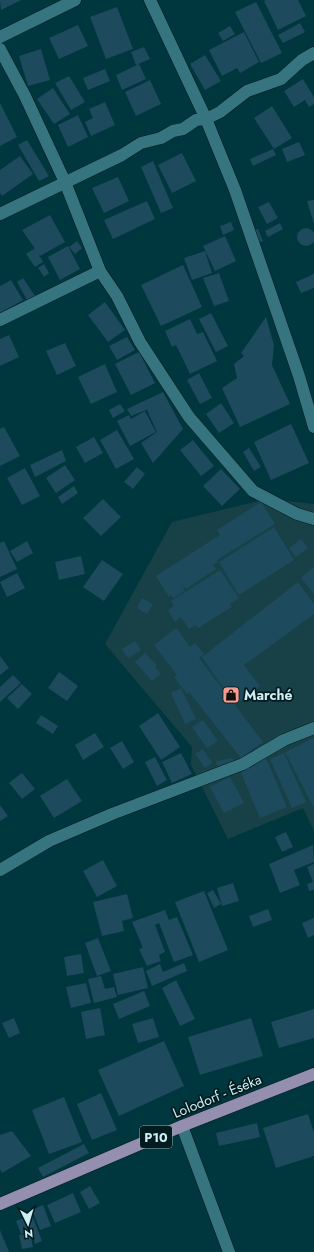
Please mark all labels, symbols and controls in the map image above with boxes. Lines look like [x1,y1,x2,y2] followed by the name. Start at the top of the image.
[221,685,241,705] shop icon: Marché
[244,685,292,705] place label: Marché
[170,1069,264,1123] street label: Lolodorf - Éséka
[140,1126,172,1148] road number: P10
[8,1204,48,1244] north arrow
[24,1226,34,1242] text: N

